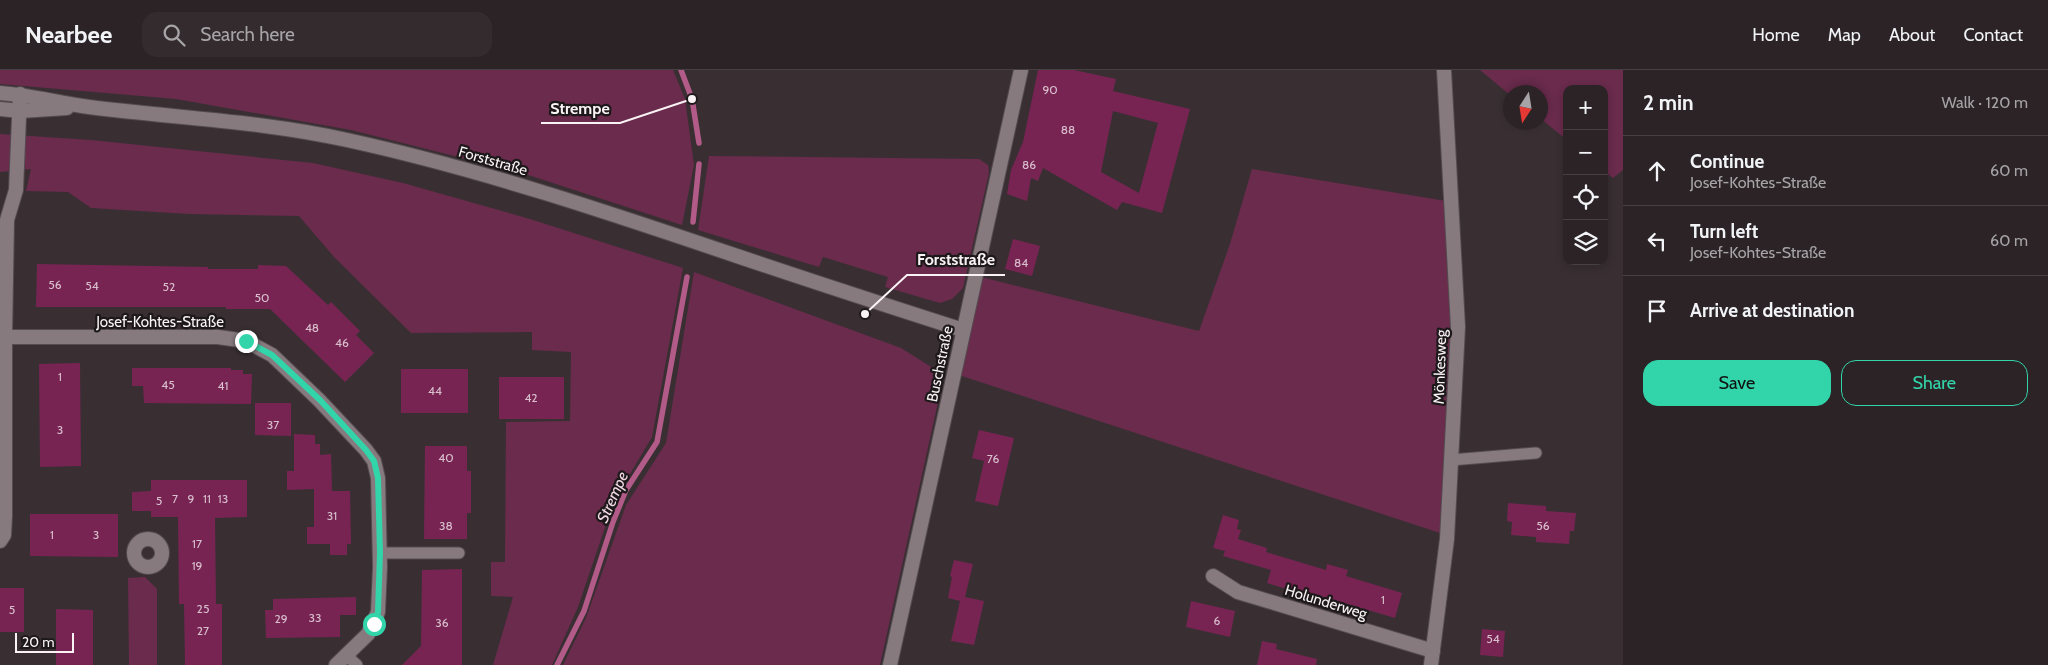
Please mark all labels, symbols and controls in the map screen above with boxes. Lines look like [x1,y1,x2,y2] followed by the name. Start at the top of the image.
[142,12,492,57] search box
[25,20,112,49] text: Nearbee
[160,21,188,49] icon: search
[200,23,295,46] text: Search here
[1752,24,1800,46] text: Home
[1828,24,1861,46] text: Map
[1889,24,1935,46] text: About
[1963,24,2023,46] text: Contact
[1042,82,1058,97] house number: 90
[1503,85,1548,130] north arrow
[1563,85,1608,265] map controls
[1563,85,1608,130] button: +
[1643,90,1694,115] text: 2 min
[541,92,620,123] callout: Strempe
[1941,93,2028,112] text: Walk · 120 m
[550,99,610,118] text: Strempe
[1061,122,1075,137] house number: 88
[1563,130,1608,175] button: −
[456,143,530,179] street label: Forststraße
[1690,150,1764,173] text: Continue
[1022,157,1036,172] house number: 86
[1643,157,1671,185] icon: ahead
[1990,161,2028,180] text: 60 m
[1690,173,1826,192] text: Josef-Kohtes-Straße
[1563,175,1608,220] button: locate
[1563,220,1608,265] button: layers
[1690,220,1758,243] text: Turn left
[1643,227,1671,255] icon: left
[1990,231,2028,250] text: 60 m
[1690,243,1826,262] text: Josef-Kohtes-Straße
[907,244,1005,275] callout: Forststraße
[917,250,995,269] text: Forststraße
[1014,255,1028,270] house number: 84
[48,277,62,292] house number: 56
[85,278,99,293] house number: 54
[163,279,175,294] house number: 52
[255,290,269,305] house number: 50
[1643,297,1671,325] icon: arrive
[1690,299,1854,322] text: Arrive at destination
[95,313,224,331] street label: Josef-Kohtes-Straße
[305,320,319,335] house number: 48
[923,324,957,404] street label: Buschstraße
[1430,329,1450,405] street label: Mönkesweg
[235,330,258,353] route end
[335,335,349,350] house number: 46
[1643,360,1831,406] button: Save
[1841,360,2028,406] button: Share
[58,369,62,384] house number: 1
[161,377,175,392] house number: 45
[218,378,228,393] house number: 41
[428,383,442,398] house number: 44
[524,390,538,405] house number: 42
[267,417,279,432] house number: 37
[57,422,63,437] house number: 3
[438,450,454,465] house number: 40
[987,451,999,466] house number: 76
[593,469,632,526] water label: Strempe
[172,491,178,506] house number: 7
[188,491,195,506] house number: 9
[203,491,211,506] house number: 11
[218,491,228,506] house number: 13
[156,493,162,508] house number: 5
[327,508,337,523] house number: 31
[439,518,453,533] house number: 38
[1536,518,1550,533] house number: 56
[50,527,54,542] house number: 1
[93,527,99,542] house number: 3
[192,536,202,551] house number: 17
[192,558,203,573] house number: 19
[1283,581,1370,623] street label: Holunderweg
[1381,592,1385,607] house number: 1
[197,601,209,616] house number: 25
[9,602,15,617] house number: 5
[309,610,321,625] house number: 33
[274,611,288,626] house number: 29
[363,613,386,636] route start
[1214,613,1221,628] house number: 6
[435,615,449,630] house number: 36
[197,623,209,638] house number: 27
[15,630,74,653] scale bar
[1486,631,1500,646] house number: 54
[22,633,55,651] text: 20 m

